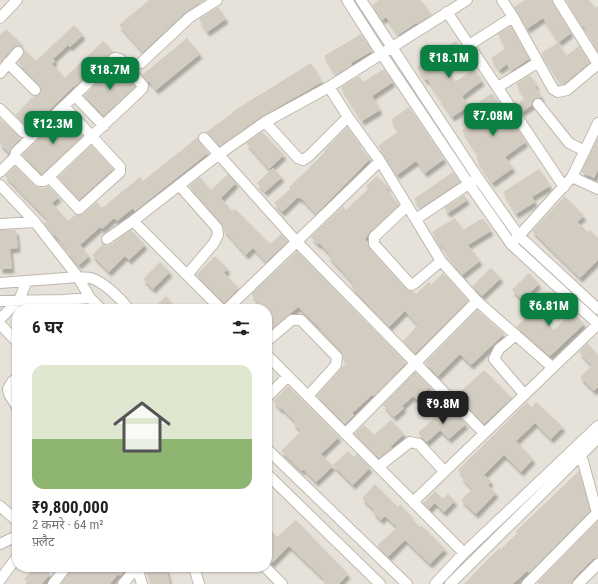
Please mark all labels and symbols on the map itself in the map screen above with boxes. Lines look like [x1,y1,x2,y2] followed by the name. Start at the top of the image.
[416,45,482,79] pin: ₹18.1M
[77,57,143,91] pin: ₹18.7M
[460,103,526,137] pin: ₹7.08M
[20,111,86,145] pin: ₹12.3M
[516,293,582,327] pin: ₹6.81M
[415,391,471,425] pin: ₹9.8M

